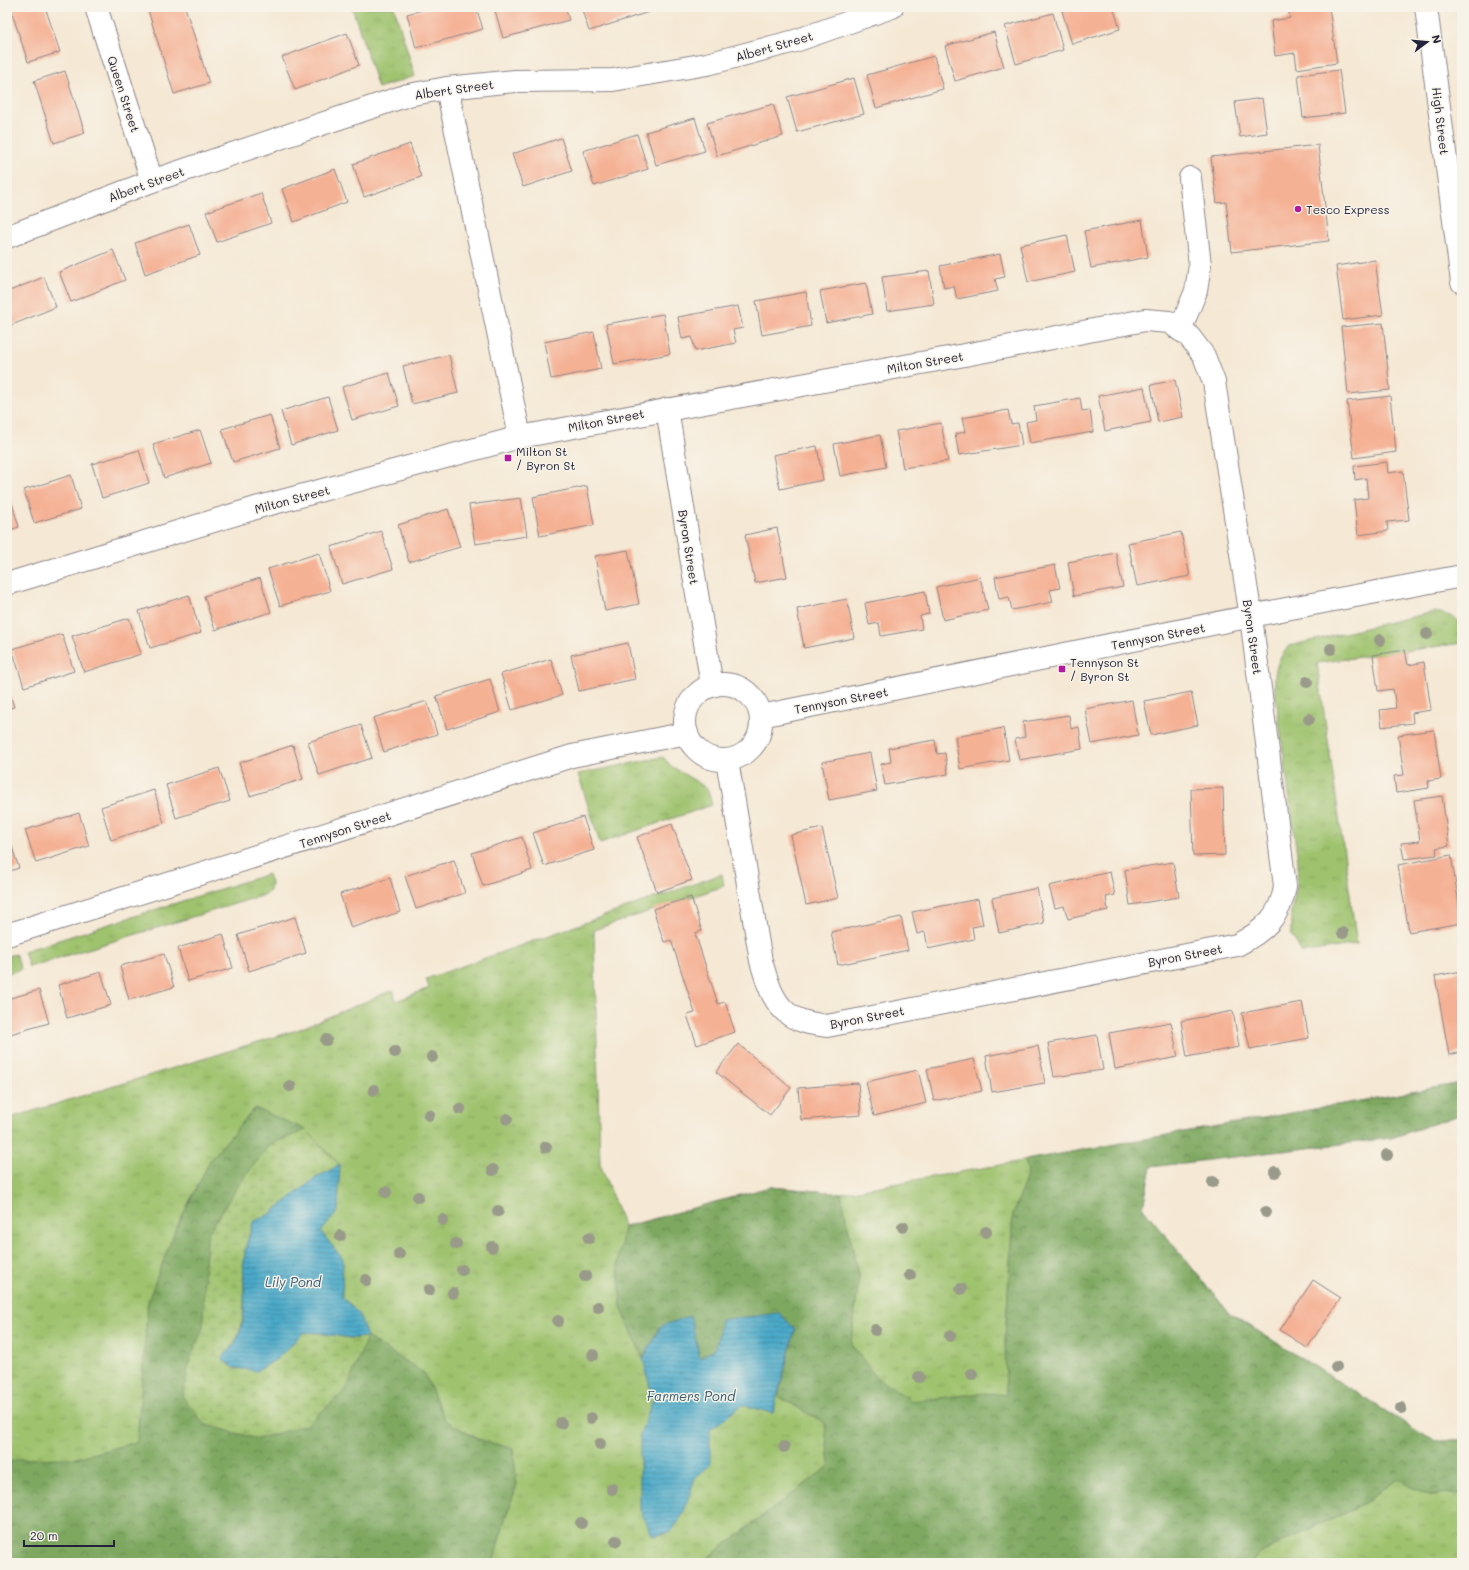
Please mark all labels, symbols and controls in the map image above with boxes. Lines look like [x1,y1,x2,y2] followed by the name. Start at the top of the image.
[1407,22,1447,62] north arrow
[733,27,815,65] street label: Albert Street
[1429,33,1445,45] text: N
[104,54,144,134] street label: Queen Street
[413,76,495,102] street label: Albert Street
[1429,86,1453,156] street label: High Street
[106,163,186,205] street label: Albert Street
[1306,201,1390,217] place label: Tesco Express
[1293,204,1303,214] marker: Tesco Express
[886,347,964,377] street label: Milton Street
[567,405,645,435] street label: Milton Street
[516,443,576,473] place label: Milton St / Byron St
[503,453,513,463] marker: Milton St / Byron St
[253,481,331,517] street label: Milton Street
[675,508,703,586] street label: Byron Street
[1240,598,1266,676] street label: Byron Street
[1110,619,1206,653] street label: Tennyson Street
[1070,654,1139,684] place label: Tennyson St / Byron St
[1057,664,1067,674] marker: Tennyson St / Byron St
[793,683,889,717] street label: Tennyson Street
[297,807,393,851] street label: Tennyson Street
[1146,940,1224,970] street label: Byron Street
[828,1002,906,1032] street label: Byron Street
[265,1273,322,1290] water label: Lily Pond
[647,1387,736,1404] water label: Farmers Pond
[24,1522,114,1548] scale bar
[30,1527,58,1543] text: 20 m

